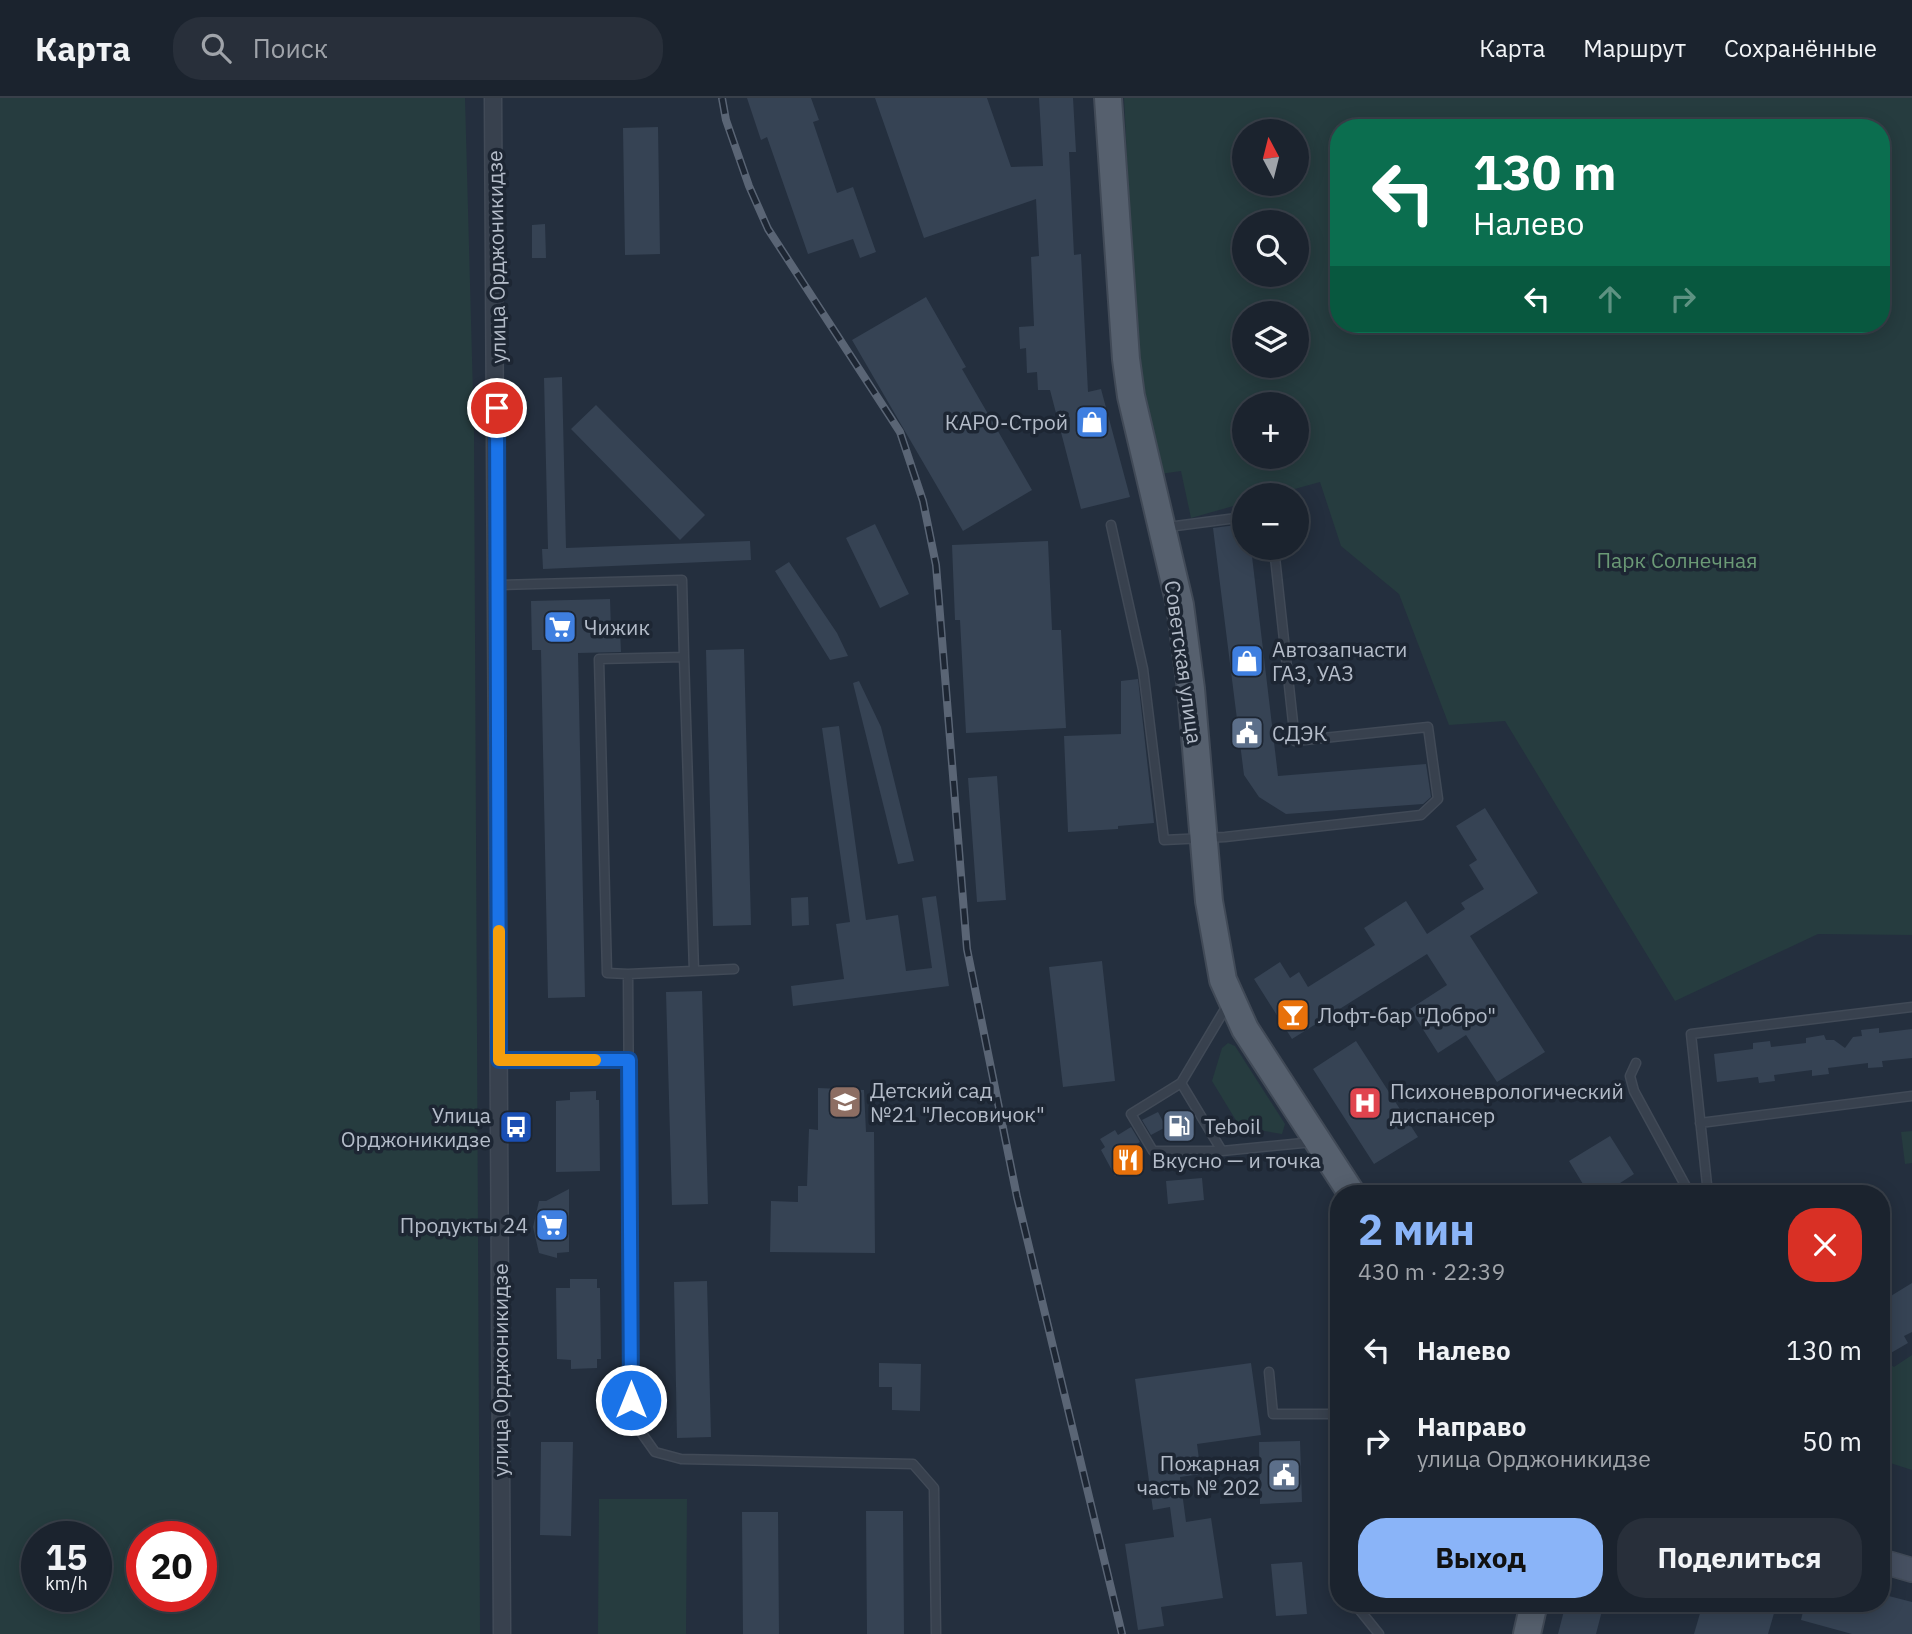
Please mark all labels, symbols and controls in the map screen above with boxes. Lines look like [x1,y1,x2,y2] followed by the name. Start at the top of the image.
[173,17,663,80] search box
[35,27,131,70] text: Карта
[197,29,235,67] icon: search
[253,31,328,65] text: Поиск
[1479,32,1545,64] text: Карта
[1583,32,1686,64] text: Маршрут
[1724,32,1877,64] text: Сохранённые
[1232,119,1309,196] north arrow
[1232,119,1309,560] map controls
[1473,140,1617,203] text: 130 m
[1358,147,1449,238] icon: left
[480,150,512,364] street label: улица Орджоникидзе
[1473,202,1584,244] text: Налево
[1232,210,1309,287] button: search
[1518,280,1556,318] icon: left
[1591,280,1629,318] icon: ahead
[1664,280,1702,318] icon: right
[1232,301,1309,378] button: layers
[467,378,527,438] pin
[478,389,516,427] icon: arrive
[1232,392,1309,469] button: +
[1073,403,1111,441] shop icon: КАРО-Строй
[945,408,1068,436] place label: КАРО-Строй
[1232,483,1309,560] button: −
[1596,546,1758,574] park label: Парк Солнечная
[1159,578,1209,746] street label: Советская улица
[541,608,579,646] supermarket icon: Чижик
[584,613,650,641] place label: Чижик
[1272,635,1407,687] place label: Автозапчасти ГАЗ, УАЗ
[1228,642,1266,680] shop icon: Автозапчасти ГАЗ, УАЗ
[1228,714,1266,752] public building icon: СДЭК
[1272,719,1327,747] place label: СДЭК
[1274,996,1312,1034] bar icon: Лофт-бар "Добро"
[1318,1001,1496,1029] place label: Лофт-бар "Добро"
[870,1076,1045,1128] place label: Детский сад №21 "Лесовичок"
[1390,1077,1624,1129] place label: Психоневрологический диспансер
[826,1083,864,1121] school or university icon: Детский сад №21 "Лесовичок"
[1346,1084,1384,1122] hospital icon: Психоневрологический диспансер
[341,1101,491,1153] place label: Улица Орджоникидзе
[1160,1107,1198,1145] fuel station icon: Teboil
[497,1108,535,1146] bus stop icon: Улица Орджоникидзе
[1204,1112,1261,1140] place label: Teboil
[1109,1141,1147,1179] restaurant icon: Вкусно — и точка
[1152,1146,1321,1174] place label: Вкусно — и точка
[1358,1202,1475,1257] text: 2 мин
[533,1206,571,1244] supermarket icon: Продукты 24
[1788,1208,1862,1282] button: close
[400,1211,528,1239] place label: Продукты 24
[1358,1256,1505,1286] text: 430 m · 22:39
[486,1263,514,1477] street label: улица Орджоникидзе
[1358,1331,1396,1369] icon: left
[1417,1333,1511,1367] text: Налево
[1786,1333,1862,1367] text: 130 m
[594,1363,668,1437] position arrow
[1417,1409,1526,1443] text: Направо
[1358,1422,1396,1460] icon: right
[1802,1424,1862,1458] text: 50 m
[1417,1443,1651,1473] text: улица Орджоникидзе
[1137,1449,1260,1501] place label: Пожарная часть № 202
[1265,1456,1303,1494] public building icon: Пожарная часть № 202
[1358,1518,1603,1598] button: Выход
[1617,1518,1862,1598] button: Поделиться
[126,1521,217,1612] speed limit sign: 20
[45,1534,88,1580] text: 15
[45,1572,88,1595] text: km/h

